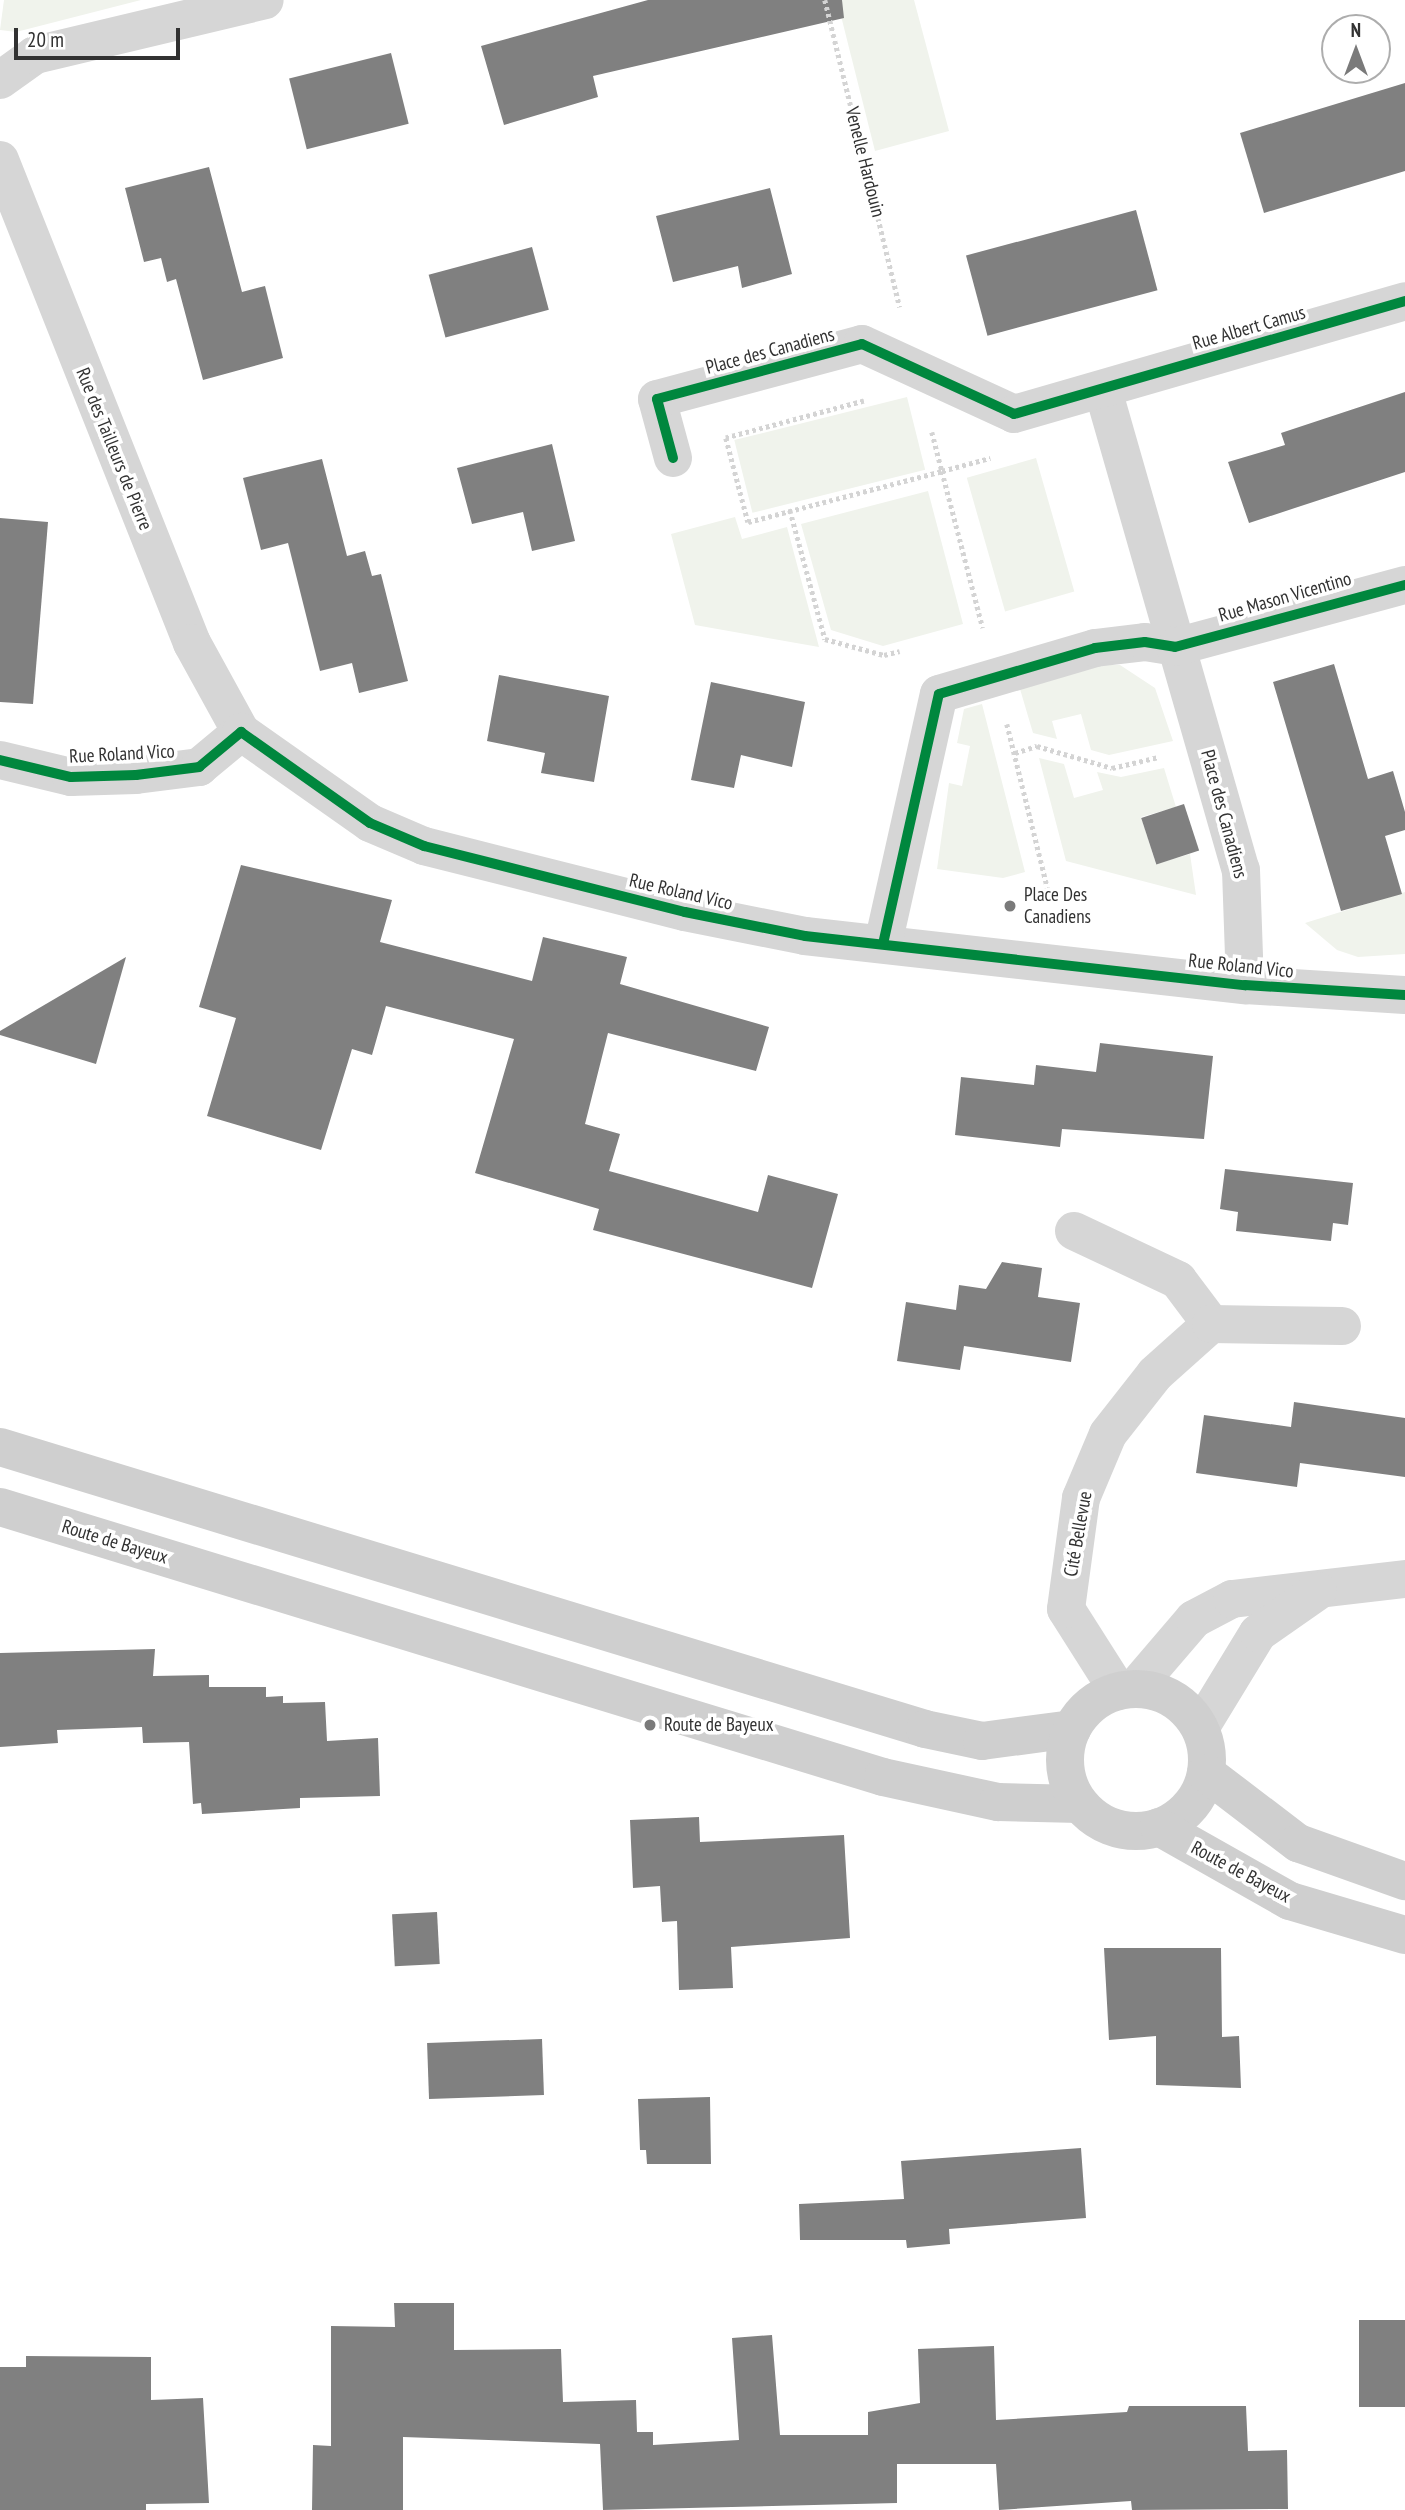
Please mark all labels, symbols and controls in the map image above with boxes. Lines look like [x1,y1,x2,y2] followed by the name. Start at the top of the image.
[18,14,184,58] scale bar
[1321,14,1391,84] north arrow
[1351,18,1361,42] text: N
[27,26,64,53] text: 20 m
[840,105,890,219] street label: Venelle Hardouin
[1190,301,1308,355] street label: Rue Albert Camus
[703,323,837,379] street label: Place des Canadiens
[71,364,157,534] street label: Rue des Tailleurs de Pierre
[1216,567,1354,627] street label: Rue Mason Vicentino
[68,740,176,768] street label: Rue Roland Vico
[1196,747,1252,881] street label: Place des Canadiens
[627,869,735,915] street label: Rue Roland Vico
[1024,884,1091,928] place label: Place Des Canadiens
[1002,898,1018,914] marker: Place Des Canadiens
[1187,949,1295,983] street label: Rue Roland Vico
[1059,1489,1097,1579] street label: Cité Bellevue
[59,1515,171,1569] street label: Route de Bayeux
[664,1714,773,1736] place label: Route de Bayeux
[642,1717,658,1733] marker: Route de Bayeux
[1187,1836,1295,1908] street label: Route de Bayeux

